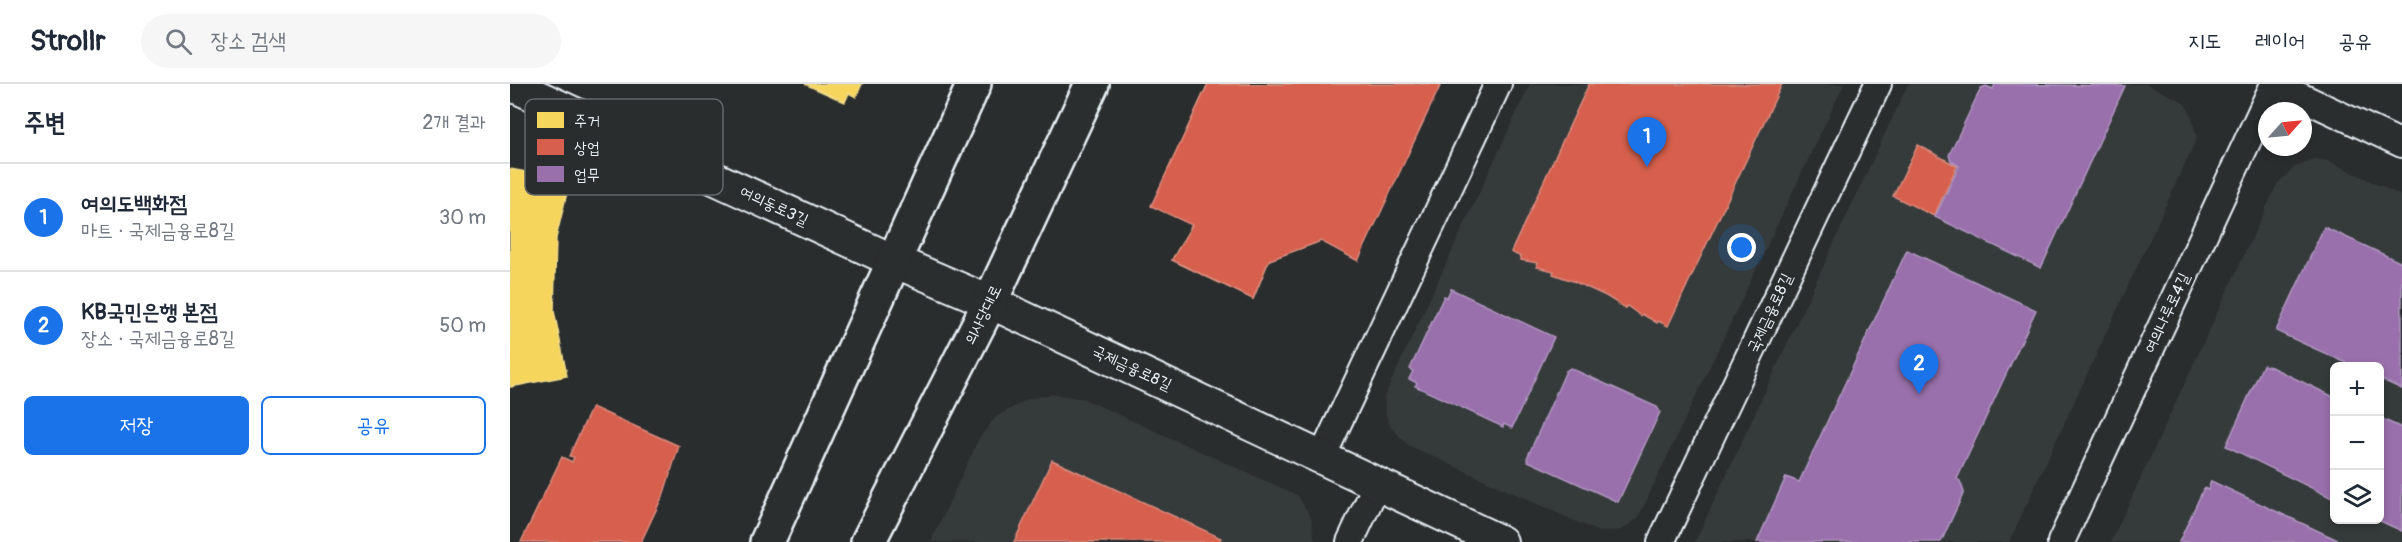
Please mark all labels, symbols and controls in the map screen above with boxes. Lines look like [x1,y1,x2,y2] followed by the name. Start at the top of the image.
[141,14,561,68] search box
[30,24,105,59] text: Strollr
[162,25,195,58] icon: search
[210,27,286,55] text: 장소 검색
[2188,28,2222,55] text: 지도
[2255,28,2305,55] text: 레이어
[2338,28,2372,55] text: 공유
[525,99,723,195] legend
[2258,102,2312,156] north arrow
[24,107,66,139] text: 주변
[422,110,486,135] text: 2개 결과
[574,111,600,131] text: 주거
[1628,118,1666,167] pin: 1
[574,138,600,158] text: 상업
[574,165,600,185] text: 업무
[737,181,812,231] street label: 여의동로3길
[81,190,187,218] text: 여의도백화점
[40,205,47,230] text: 1
[439,205,486,230] text: 30 m
[81,218,235,243] text: 마트 · 국제금융로8길
[1727,233,1756,262] your location
[2140,269,2194,356] street label: 여의나루로4길
[1743,270,1797,356] street label: 국제금융로8길
[960,282,1006,348] street label: 의사당대로
[81,298,218,326] text: KB국민은행 본점
[38,313,49,338] text: 2
[439,313,486,338] text: 50 m
[81,326,235,351] text: 장소 · 국제금융로8길
[1089,341,1175,395] street label: 국제금융로8길
[1900,344,1938,394] pin: 2
[2330,362,2384,524] map controls
[2330,362,2384,416] button: +
[24,396,249,455] button: 저장
[261,396,486,455] button: 공유
[2330,416,2384,470] button: −
[2330,470,2384,524] button: layers

